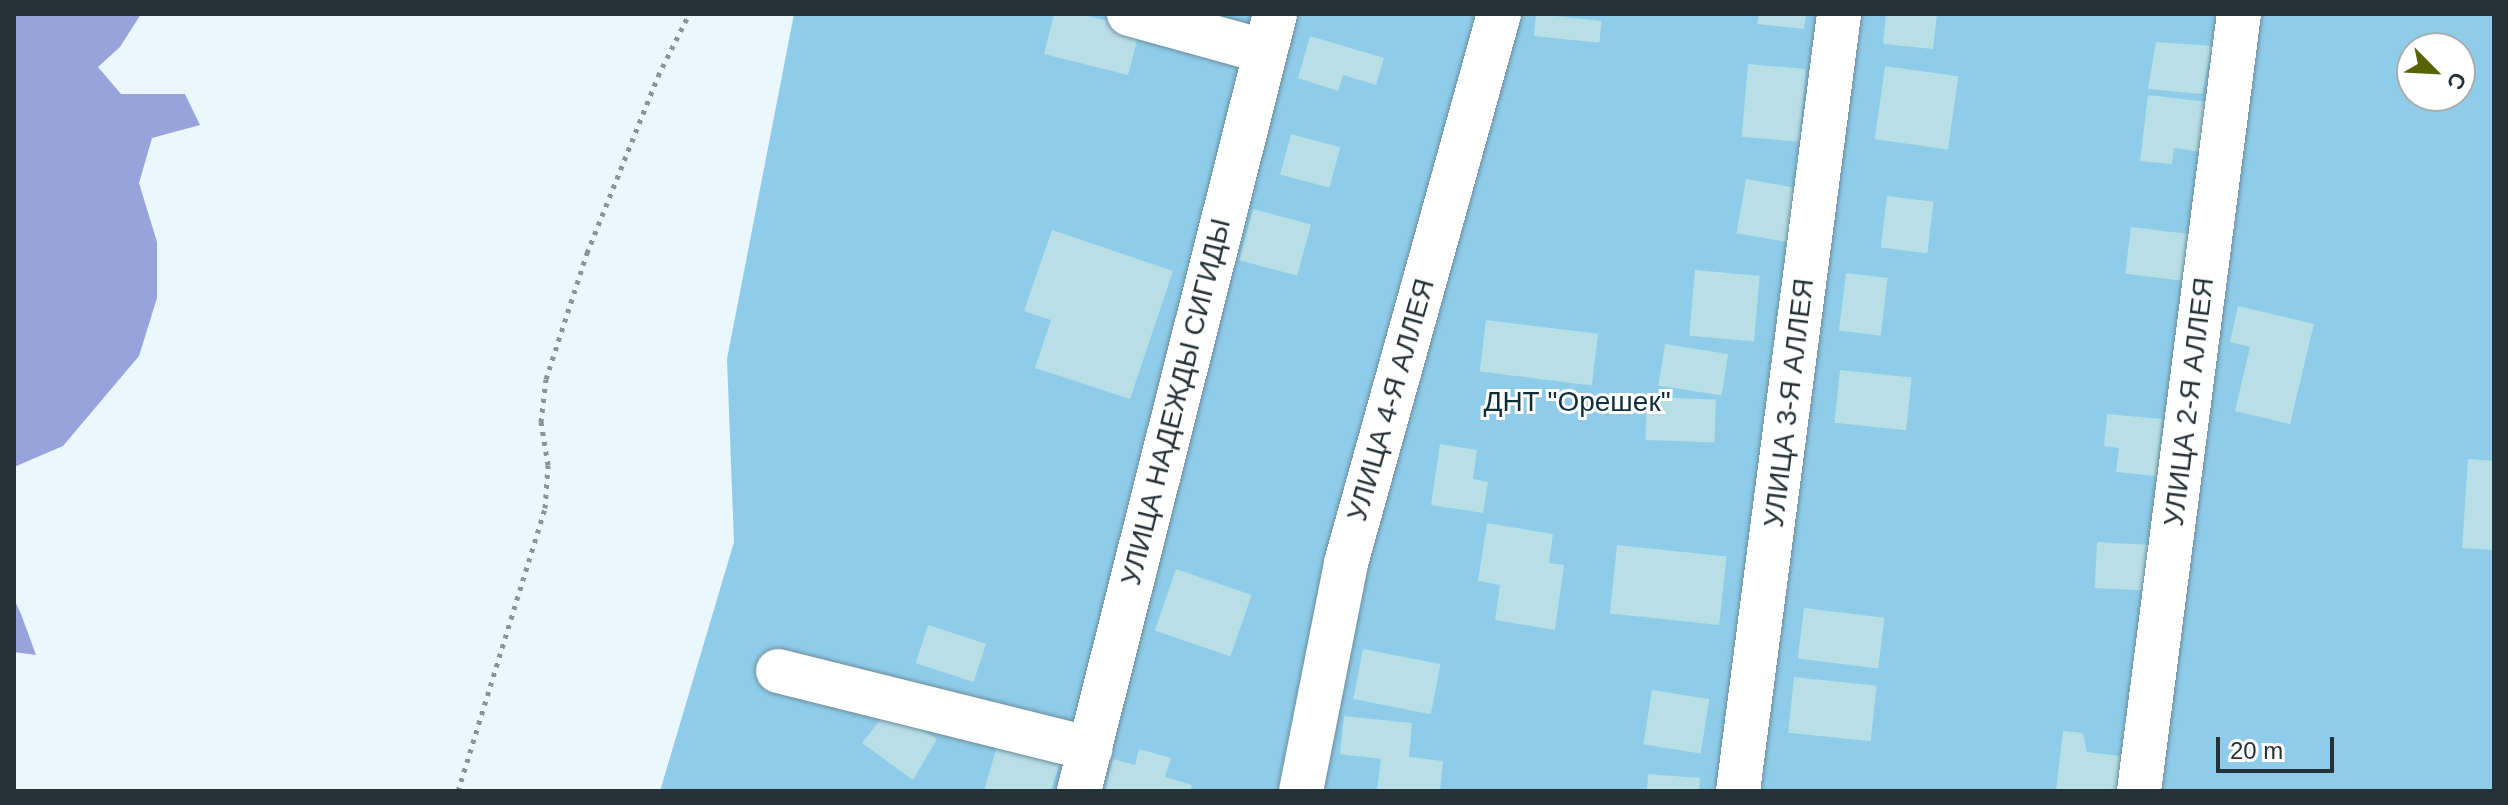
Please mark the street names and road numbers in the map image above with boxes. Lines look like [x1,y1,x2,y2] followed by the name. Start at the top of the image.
[1114,215,1238,589] street label: УЛИЦА НАДЕЖДЫ СИГИДЫ
[1340,275,1442,525] street label: УЛИЦА 4-Я АЛЛЕЯ
[2157,276,2221,528] street label: УЛИЦА 2-Я АЛЛЕЯ
[1757,277,1821,529] street label: УЛИЦА 3-Я АЛЛЕЯ

